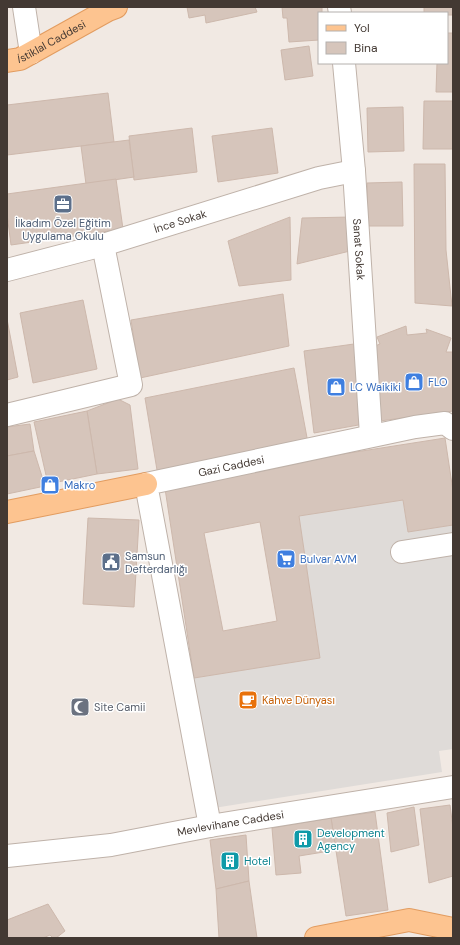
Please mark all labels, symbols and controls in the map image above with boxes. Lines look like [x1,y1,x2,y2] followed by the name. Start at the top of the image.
[318,12,448,64] legend
[17,17,88,66] street label: İstiklal Caddesi
[354,20,370,36] text: Yol
[354,40,378,56] text: Bina
[52,193,74,215] office icon: İlkadım Özel Eğitim Uygulama Okulu
[152,206,209,236] street label: İnce Sokak
[15,216,111,243] place label: İlkadım Özel Eğitim Uygulama Okulu
[350,218,368,281] street label: Sanat Sokak
[403,371,425,393] shop icon: FLO
[428,375,447,389] place label: FLO
[325,376,347,398] shop icon: LC Waikiki
[350,380,401,394] place label: LC Waikiki
[197,452,265,480] street label: Gazi Caddesi
[39,474,61,496] shop icon: Makro
[64,478,95,492] place label: Makro
[275,548,297,570] supermarket icon: Bulvar AVM
[125,549,187,576] place label: Samsun Defterdarlığı
[100,551,122,573] public building icon: Samsun Defterdarlığı
[300,552,357,566] place label: Bulvar AVM
[237,689,259,711] cafe icon: Kahve Dünyası
[262,693,335,707] place label: Kahve Dünyası
[69,696,91,718] mosque icon: Site Camii
[94,700,145,714] place label: Site Camii
[176,807,285,839] street label: Mevlevihane Caddesi
[317,826,385,853] place label: Development Agency
[292,828,314,850] building icon: Development Agency
[219,850,241,872] building icon: Hotel
[244,854,271,868] place label: Hotel

